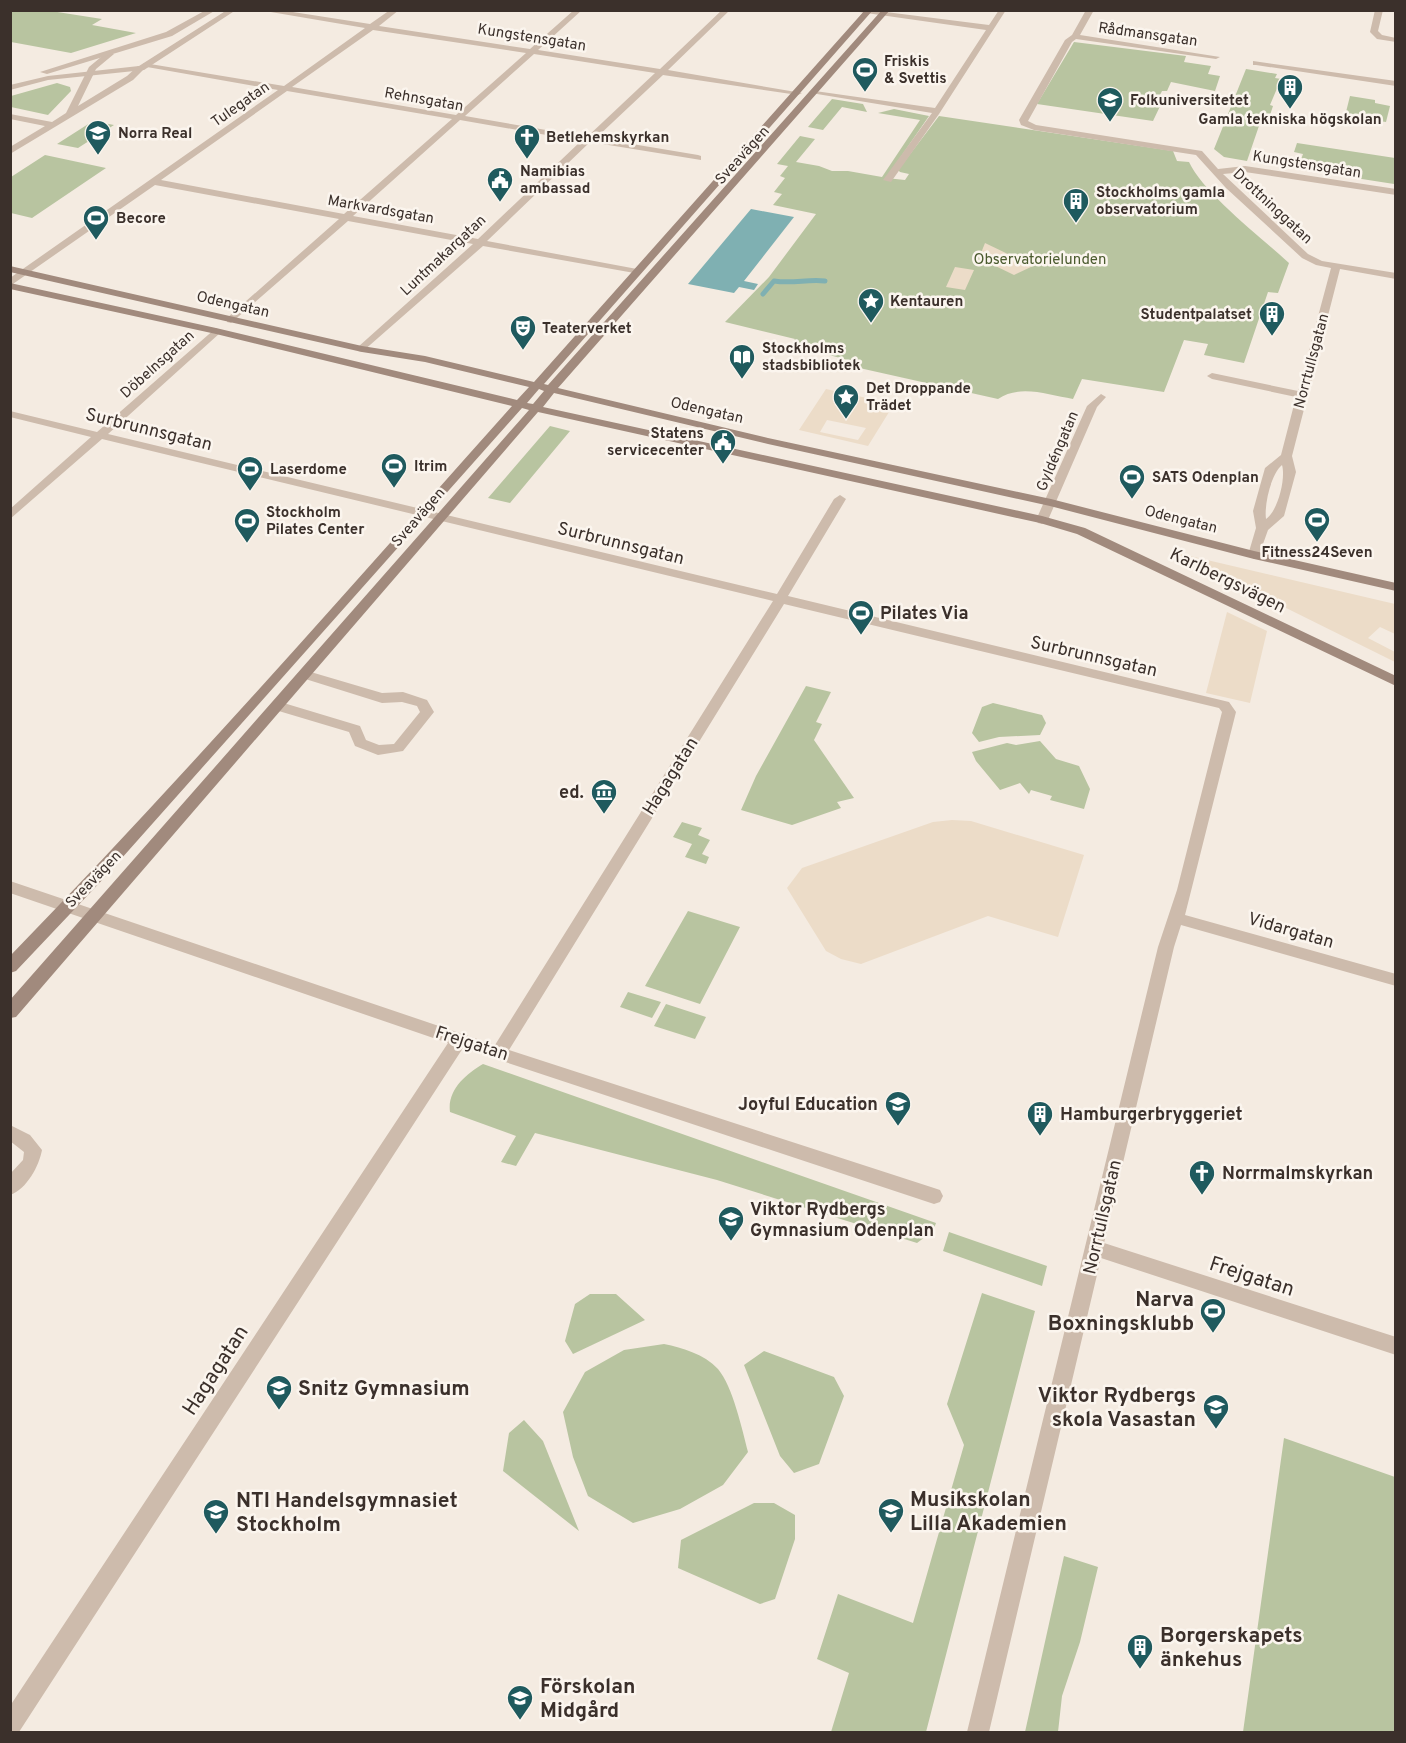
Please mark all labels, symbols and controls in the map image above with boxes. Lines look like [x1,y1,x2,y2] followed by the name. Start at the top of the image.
[1097,19,1199,52] street label: Rådmansgatan
[476,21,587,56] street label: Kungstensgatan
[884,53,947,89] place label: Friskis & Svettis
[850,55,880,93] sports icon: Friskis & Svettis
[1275,72,1305,110] building icon: Gamla tekniska högskolan
[208,78,274,132] street label: Tulegatan
[383,84,465,117] street label: Rehnsgatan
[1095,85,1125,123] school or university icon: Folkuniversitetet
[1130,92,1249,111] place label: Folkuniversitetet
[1198,111,1382,130] place label: Gamla tekniska högskolan
[83,118,113,156] school or university icon: Norra Real
[512,122,542,160] church icon: Betlehemskyrkan
[712,123,774,189] street label: Sveavägen
[118,125,192,144] place label: Norra Real
[546,129,669,148] place label: Betlehemskyrkan
[1251,148,1362,183] street label: Kungstensgatan
[520,163,590,199] place label: Namibias ambassad
[485,165,515,203] public building icon: Namibias ambassad
[1228,165,1316,249] street label: Drottninggatan
[1096,184,1225,220] place label: Stockholms gamla observatorium
[1061,186,1091,224] building icon: Stockholms gamla observatorium
[326,192,435,229] street label: Markvardsgatan
[81,203,111,241] sports icon: Becore
[116,210,166,229] place label: Becore
[397,212,491,301] street label: Luntmakargatan
[973,251,1107,270] park label: Observatorielunden
[856,286,886,324] place icon: Kentauren
[194,288,271,323] street label: Odengatan
[890,293,963,312] place label: Kentauren
[1257,299,1287,337] building icon: Studentpalatset
[1140,306,1252,325] place label: Studentpalatset
[1291,312,1334,411] street label: Norrtullsgatan
[508,313,538,351] theatre icon: Teaterverket
[542,320,632,339] place label: Teaterverket
[117,327,199,403] street label: Döbelnsgatan
[762,340,861,376] place label: Stockholms stadsbibliotek
[727,342,757,380] library icon: Stockholms stadsbibliotek
[866,380,971,416] place label: Det Droppande Trädet
[831,382,861,420] place icon: Det Droppande Trädet
[668,394,745,429] street label: Odengatan
[83,404,214,457] street label: Surbrunnsgatan
[1033,409,1084,495] street label: Gyldéngatan
[607,425,705,461] place label: Statens servicecenter
[708,427,738,465] public building icon: Statens servicecenter
[379,451,409,489] sports icon: Itrim
[235,454,265,492] sports icon: Laserdome
[414,458,447,477] place label: Itrim
[270,461,347,480] place label: Laserdome
[1117,462,1147,500] sports icon: SATS Odenplan
[1152,469,1259,488] place label: SATS Odenplan
[388,484,450,552] street label: Sveavägen
[1142,502,1219,539] street label: Odengatan
[266,504,365,540] place label: Stockholm Pilates Center
[1302,505,1332,543] sports icon: Fitness24Seven
[232,506,262,544] sports icon: Stockholm Pilates Center
[555,518,686,571] street label: Surbrunnsgatan
[1166,543,1289,619] street label: Karlbergsvägen
[1261,544,1373,563] place label: Fitness24Seven
[846,598,876,636] sports icon: Pilates Via
[880,603,968,626] place label: Pilates Via
[1028,632,1159,683] street label: Surbrunnsgatan
[638,734,704,820] street label: Hagagatan
[589,777,619,815] museum icon: ed.
[559,782,584,805] place label: ed.
[62,847,126,913] street label: Sveavägen
[1245,908,1336,955] street label: Vidargatan
[432,1022,511,1067] street label: Frejgatan
[883,1089,913,1127] school or university icon: Joyful Education
[738,1094,878,1117] place label: Joyful Education
[1025,1099,1055,1137] building icon: Hamburgerbryggeriet
[1060,1104,1243,1127] place label: Hamburgerbryggeriet
[1079,1158,1128,1277] street label: Norrtullsgatan
[1187,1158,1217,1196] church icon: Norrmalmskyrkan
[1222,1163,1373,1186] place label: Norrmalmskyrkan
[750,1199,934,1243] place label: Viktor Rydbergs Gymnasium Odenplan
[716,1204,746,1242] school or university icon: Viktor Rydbergs Gymnasium Odenplan
[1205,1251,1298,1304] street label: Frejgatan
[1048,1287,1194,1338] place label: Narva Boxningsklubb
[1198,1296,1228,1334] sports icon: Narva Boxningsklubb
[177,1321,255,1421] street label: Hagagatan
[264,1373,294,1411] school or university icon: Snitz Gymnasium
[298,1376,470,1403] place label: Snitz Gymnasium
[1038,1383,1196,1434] place label: Viktor Rydbergs skola Vasastan
[1201,1392,1231,1430] school or university icon: Viktor Rydbergs skola Vasastan
[910,1487,1067,1538] place label: Musikskolan Lilla Akademien
[236,1488,458,1539] place label: NTI Handelsgymnasiet Stockholm
[876,1496,906,1534] school or university icon: Musikskolan Lilla Akademien
[201,1497,231,1535] school or university icon: NTI Handelsgymnasiet Stockholm
[1160,1623,1303,1674] place label: Borgerskapets änkehus
[1125,1632,1155,1670] building icon: Borgerskapets änkehus
[540,1674,635,1725] place label: Förskolan Midgård
[505,1683,535,1721] school or university icon: Förskolan Midgård

